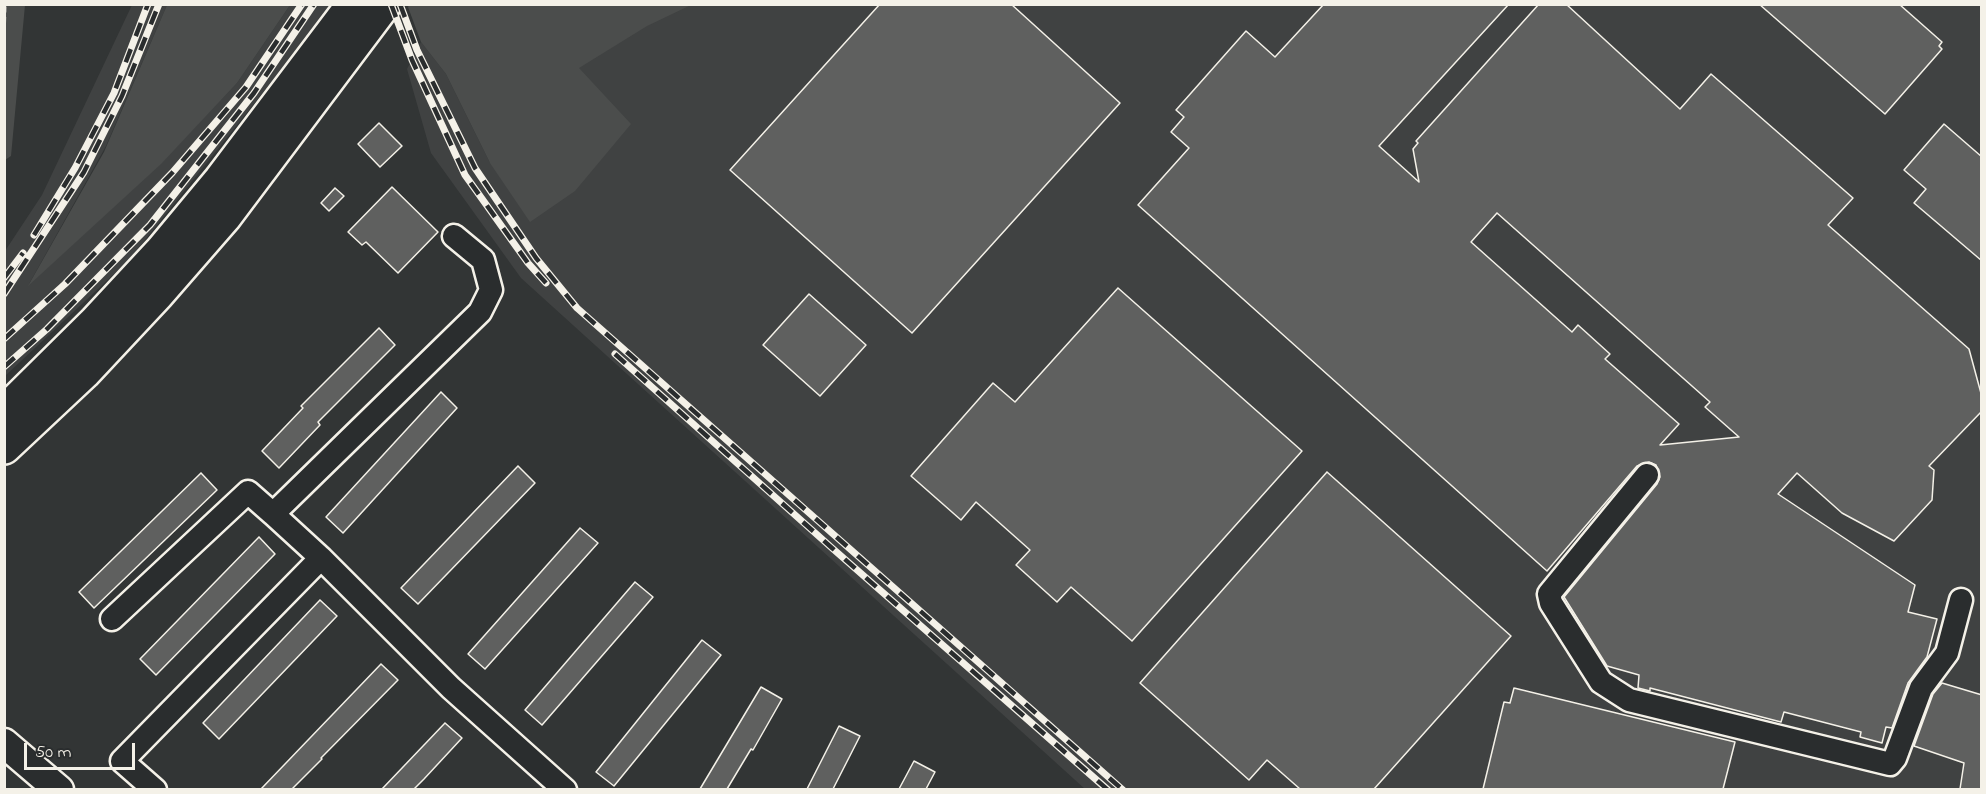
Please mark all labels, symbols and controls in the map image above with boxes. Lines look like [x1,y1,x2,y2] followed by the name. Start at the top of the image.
[27,731,138,769] scale bar
[35,740,72,766] text: 50 m

